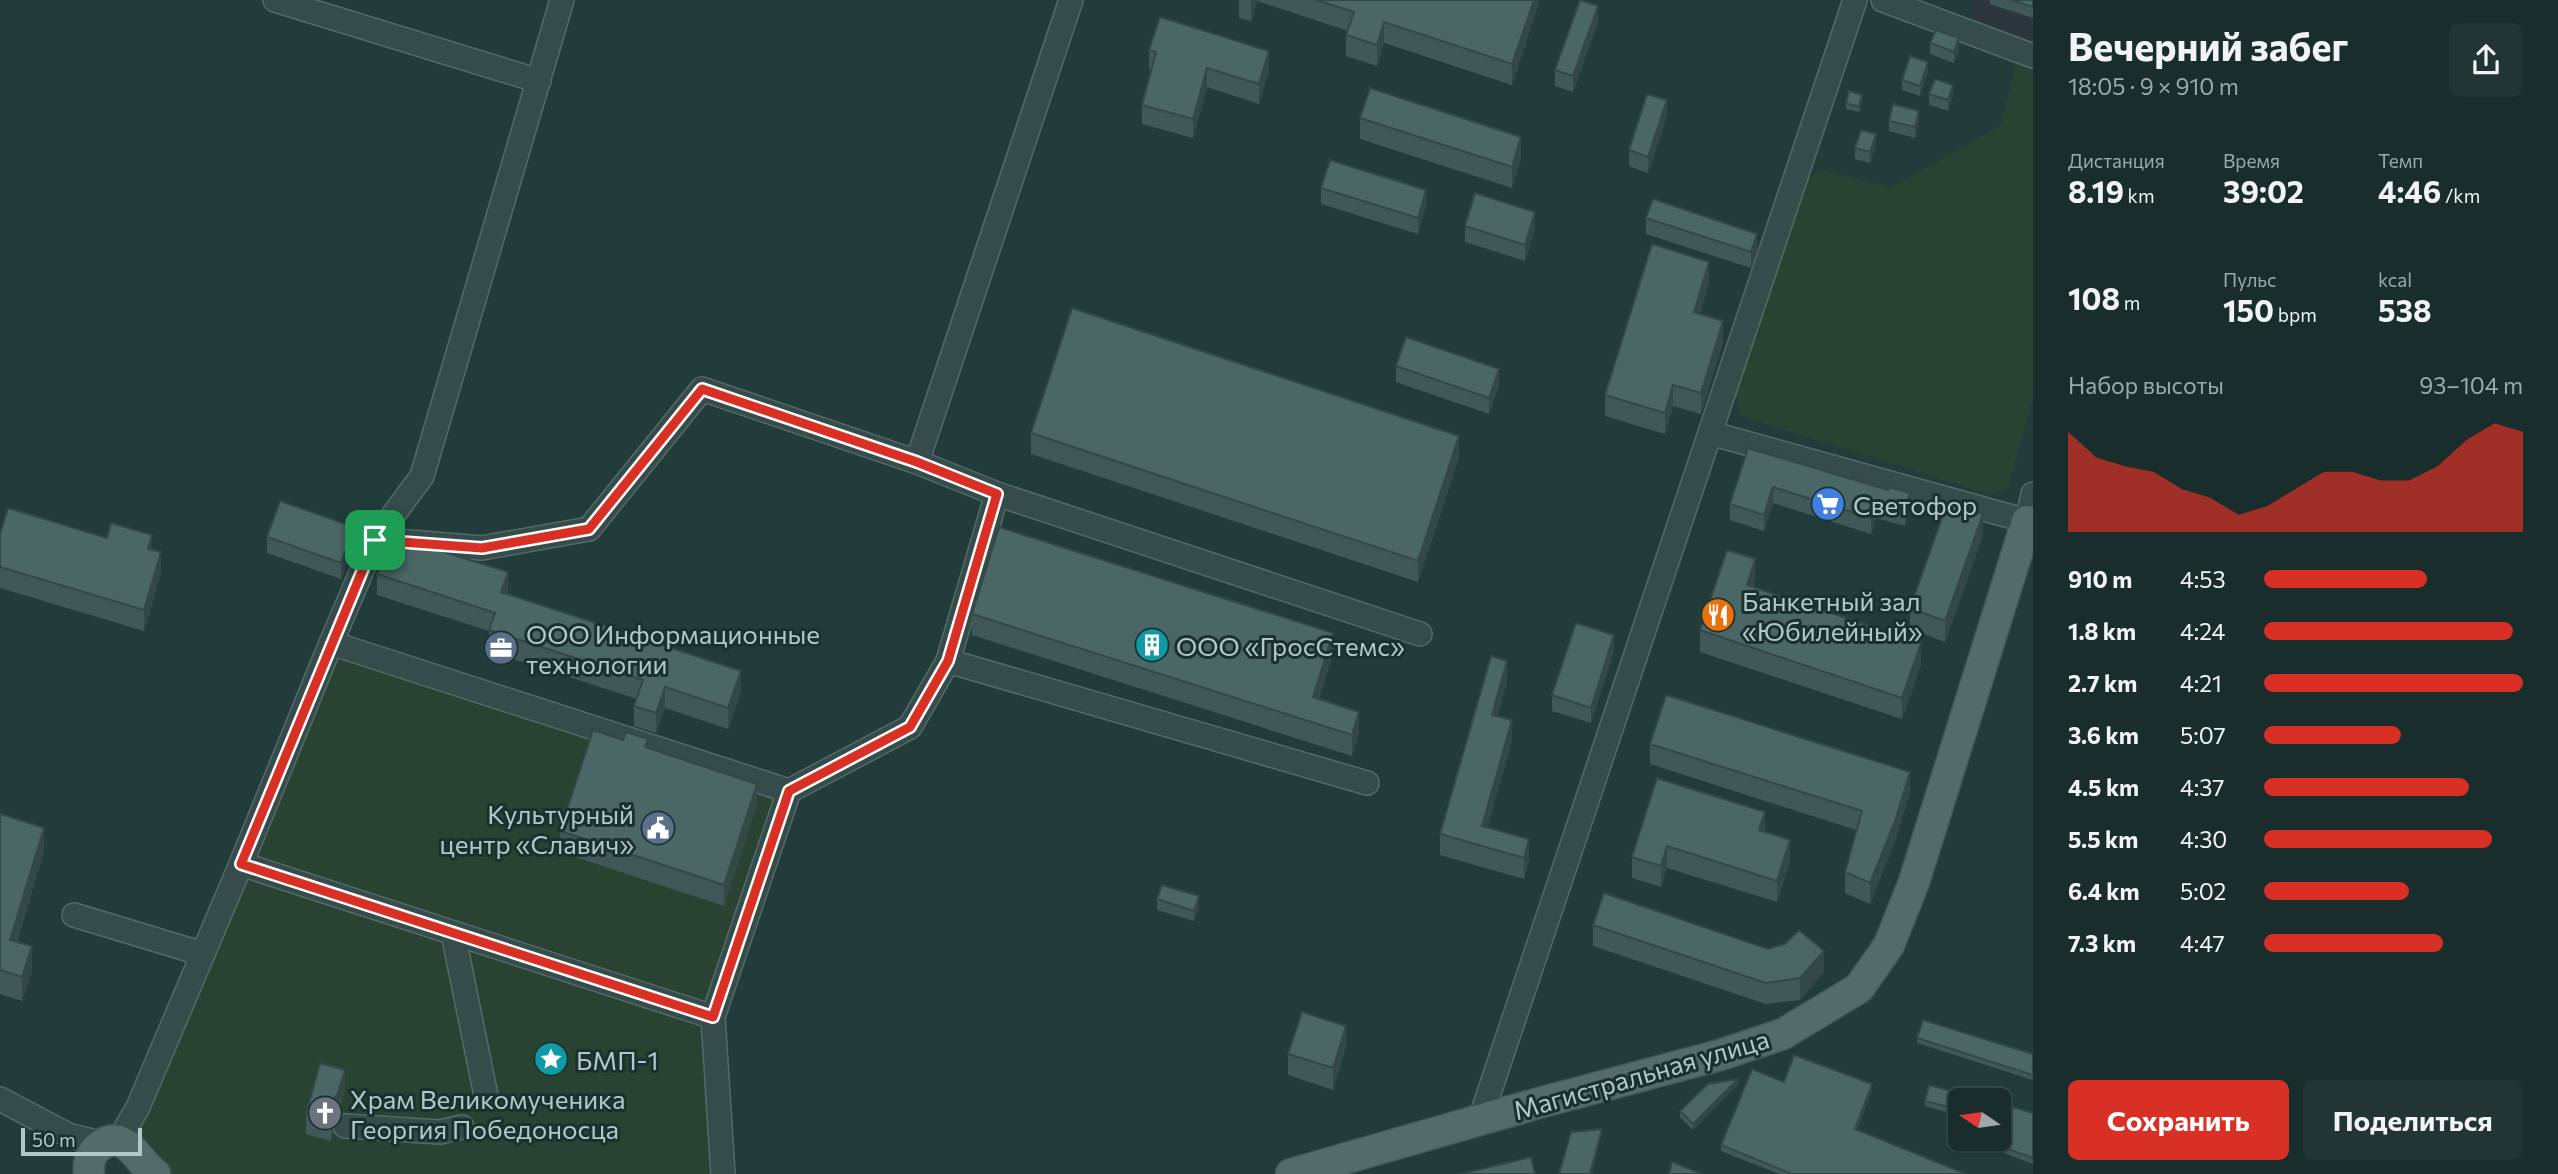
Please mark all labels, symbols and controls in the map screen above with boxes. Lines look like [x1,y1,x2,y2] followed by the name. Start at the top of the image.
[2068,22,2348,69] text: Вечерний забег
[2449,23,2523,97] button: share
[2068,72,2239,100] text: 18:05 · 9 × 910 m
[2068,149,2165,172] text: Дистанция
[2223,149,2280,172] text: Время
[2378,149,2423,172] text: Темп
[2068,172,2124,209] text: 8.19
[2223,172,2304,209] text: 39:02
[2378,172,2441,209] text: 4:46
[2124,184,2154,207] text: km
[2441,184,2480,207] text: /km
[2223,268,2277,291] text: Пульс
[2378,268,2412,291] text: kcal
[2068,279,2120,316] text: 108
[2120,291,2140,314] text: m
[2223,291,2274,328] text: 150
[2378,291,2432,328] text: 538
[2274,303,2317,326] text: bpm
[2068,371,2224,399] text: Набор высоты
[2419,371,2523,399] text: 93–104 m
[1809,485,1847,523] supermarket icon: Светофор
[1853,489,1977,520] place label: Светофор
[345,510,405,570] pin
[356,521,394,559] icon: arrive
[2068,565,2132,593] text: 910 m
[2180,565,2226,593] text: 4:53
[1742,585,1923,646] place label: Банкетный зал «Юбилейный»
[1699,596,1737,634] restaurant icon: Банкетный зал «Юбилейный»
[2068,617,2136,645] text: 1.8 km
[2180,617,2225,645] text: 4:24
[526,618,820,679] place label: ООО Информационные технологии
[1133,626,1171,664] building icon: ООО «ГросСтемс»
[482,629,520,667] office icon: ООО Информационные технологии
[1176,630,1405,661] place label: ООО «ГросСтемс»
[2068,669,2137,697] text: 2.7 km
[2180,669,2222,697] text: 4:21
[2068,721,2139,749] text: 3.6 km
[2180,721,2226,749] text: 5:07
[2068,773,2139,801] text: 4.5 km
[2180,773,2224,801] text: 4:37
[440,798,634,859] place label: Культурный центр «Славич»
[639,809,677,847] public building icon: Культурный центр «Славич»
[2068,825,2138,853] text: 5.5 km
[2180,825,2227,853] text: 4:30
[2068,877,2140,905] text: 6.4 km
[2180,877,2226,905] text: 5:02
[2068,929,2136,957] text: 7.3 km
[2180,929,2225,957] text: 4:47
[1510,1023,1772,1125] street label: Магистральная улица
[532,1040,570,1078] place icon: БМП-1
[576,1044,659,1075] place label: БМП-1
[2068,1080,2289,1160] button: Сохранить
[2303,1080,2523,1160] button: Поделиться
[350,1083,626,1144] place label: Храм Великомученика Георгия Победоносца
[1948,1088,2011,1152] north arrow
[1948,1088,2011,1151] map controls
[306,1094,344,1132] church icon: Храм Великомученика Георгия Победоносца
[21,1125,142,1157] scale bar
[32,1128,76,1151] text: 50 m

